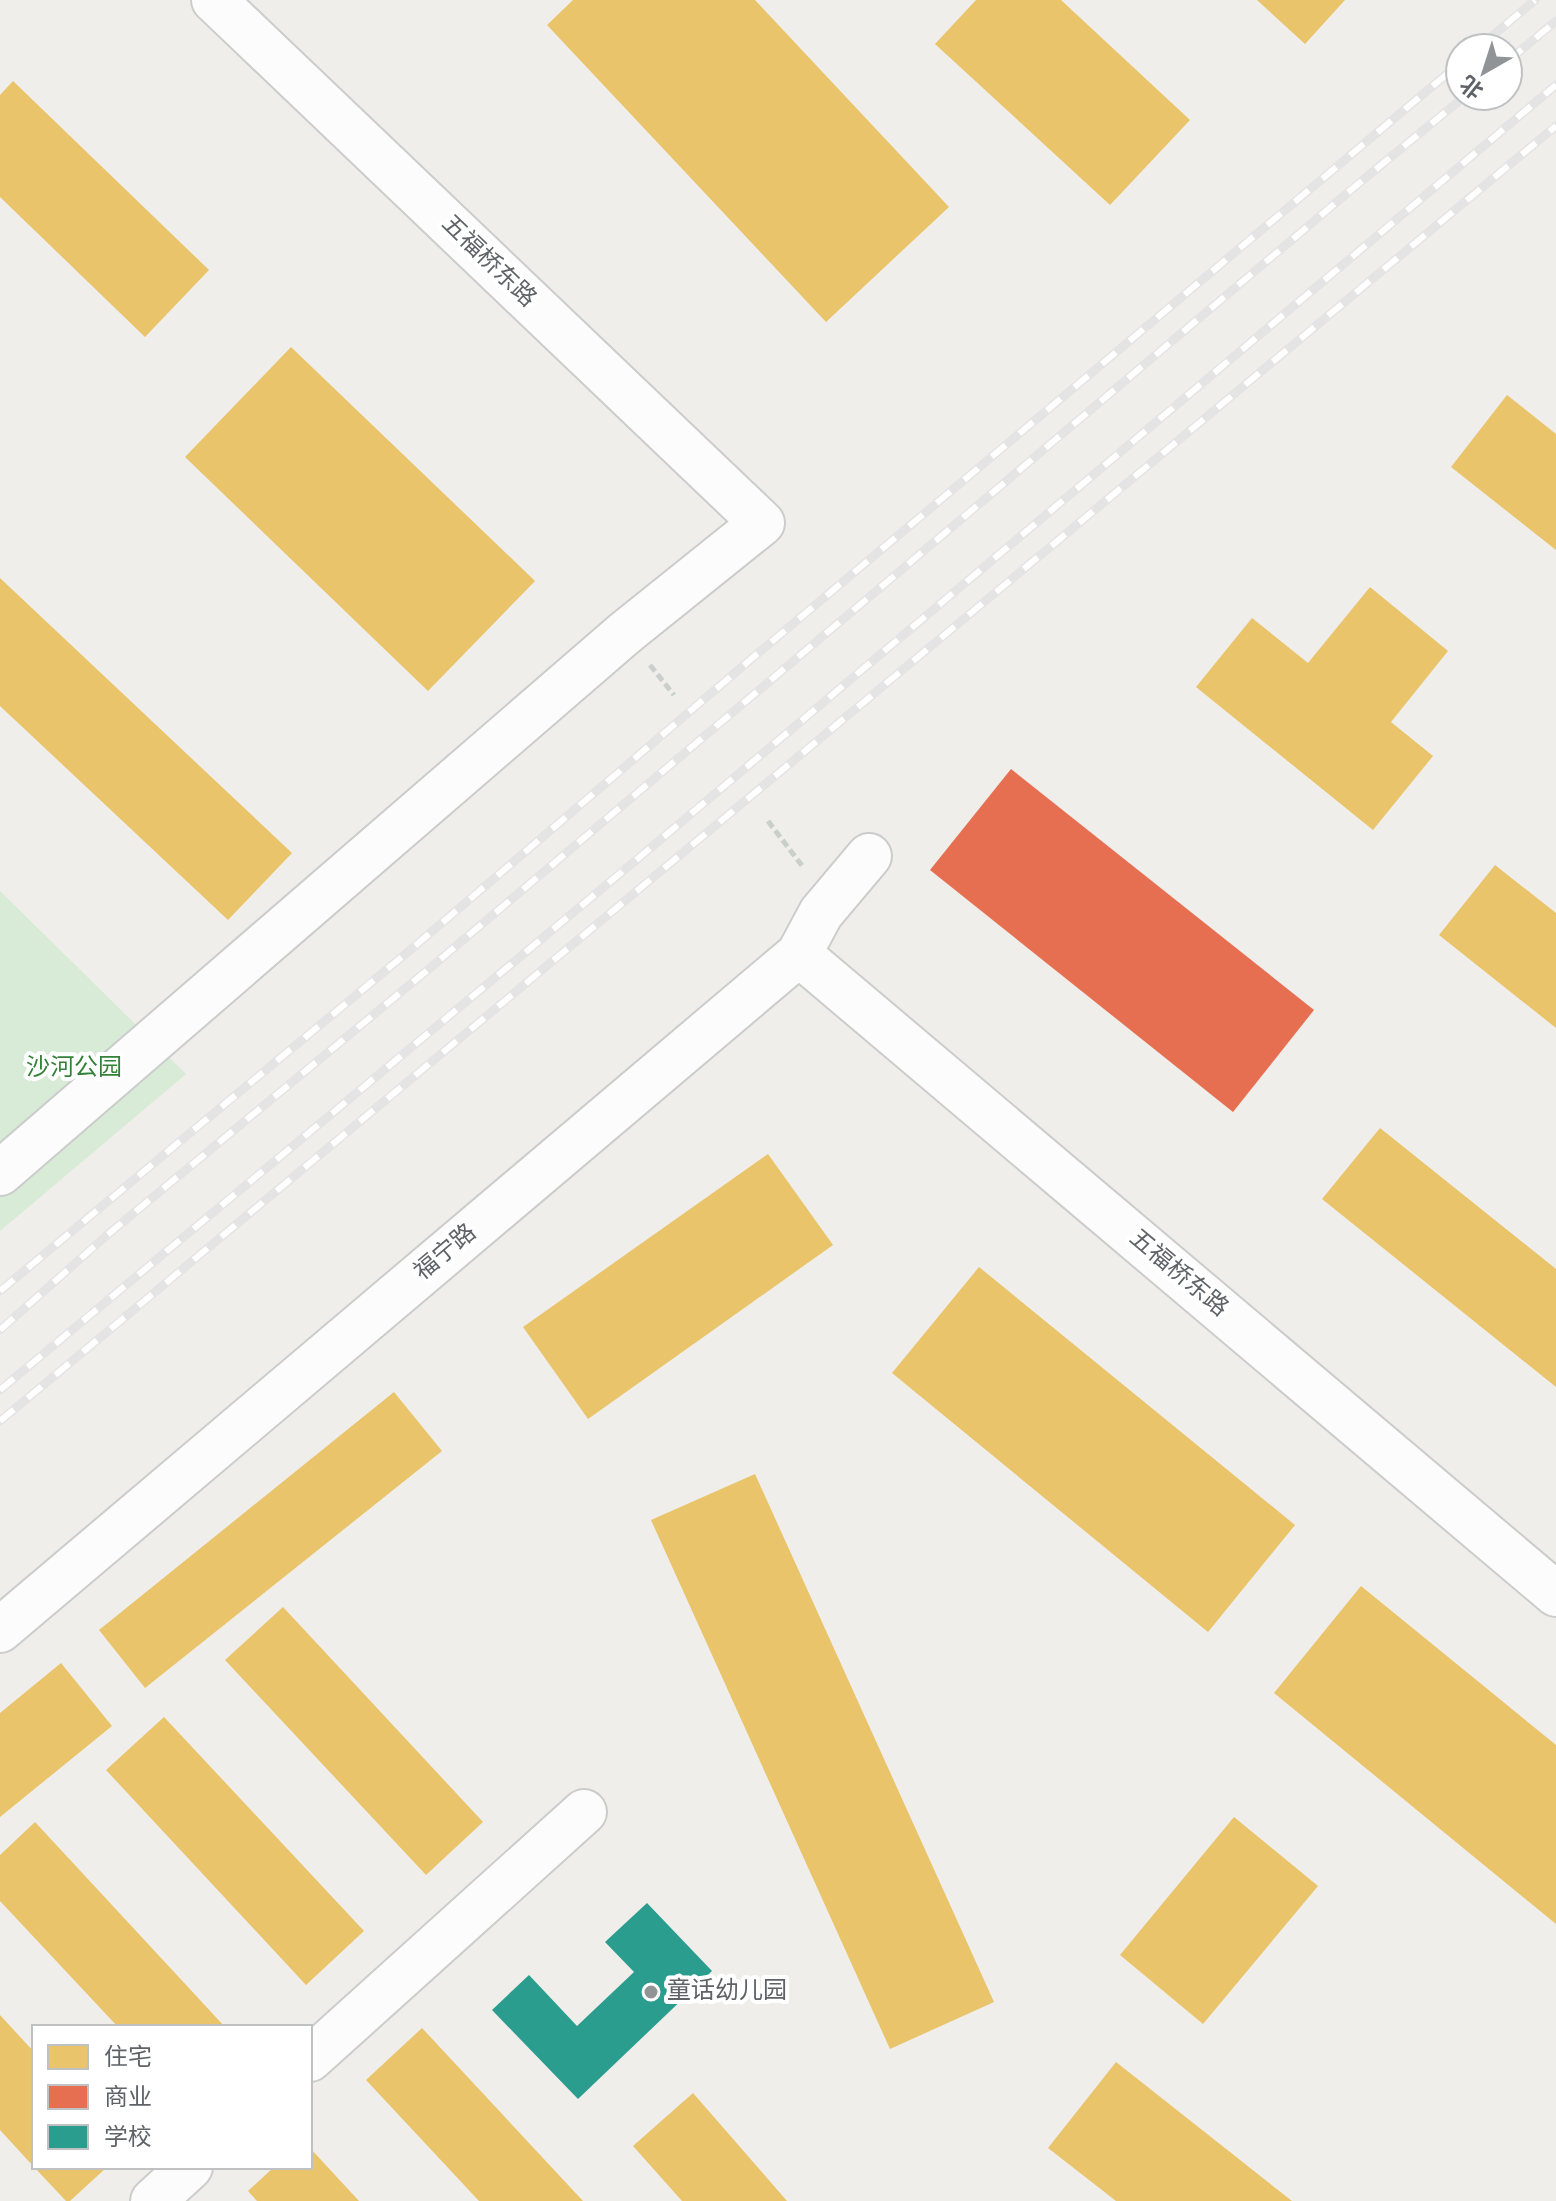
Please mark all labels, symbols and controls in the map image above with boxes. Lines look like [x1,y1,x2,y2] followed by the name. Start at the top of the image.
[1444,32,1524,112] north arrow
[1456,68,1490,103] text: 北
[434,210,542,314] street label: 五福桥东路
[26,1054,122,1084] park label: 沙河公园
[409,1218,483,1288] street label: 福宁路
[1122,1224,1234,1324] street label: 五福桥东路
[667,1977,787,2007] place label: 童话幼儿园
[642,1983,660,2001] marker: 童话幼儿园
[32,2025,312,2169] legend
[104,2044,152,2074] text: 住宅
[104,2084,152,2114] text: 商业
[104,2124,152,2154] text: 学校

